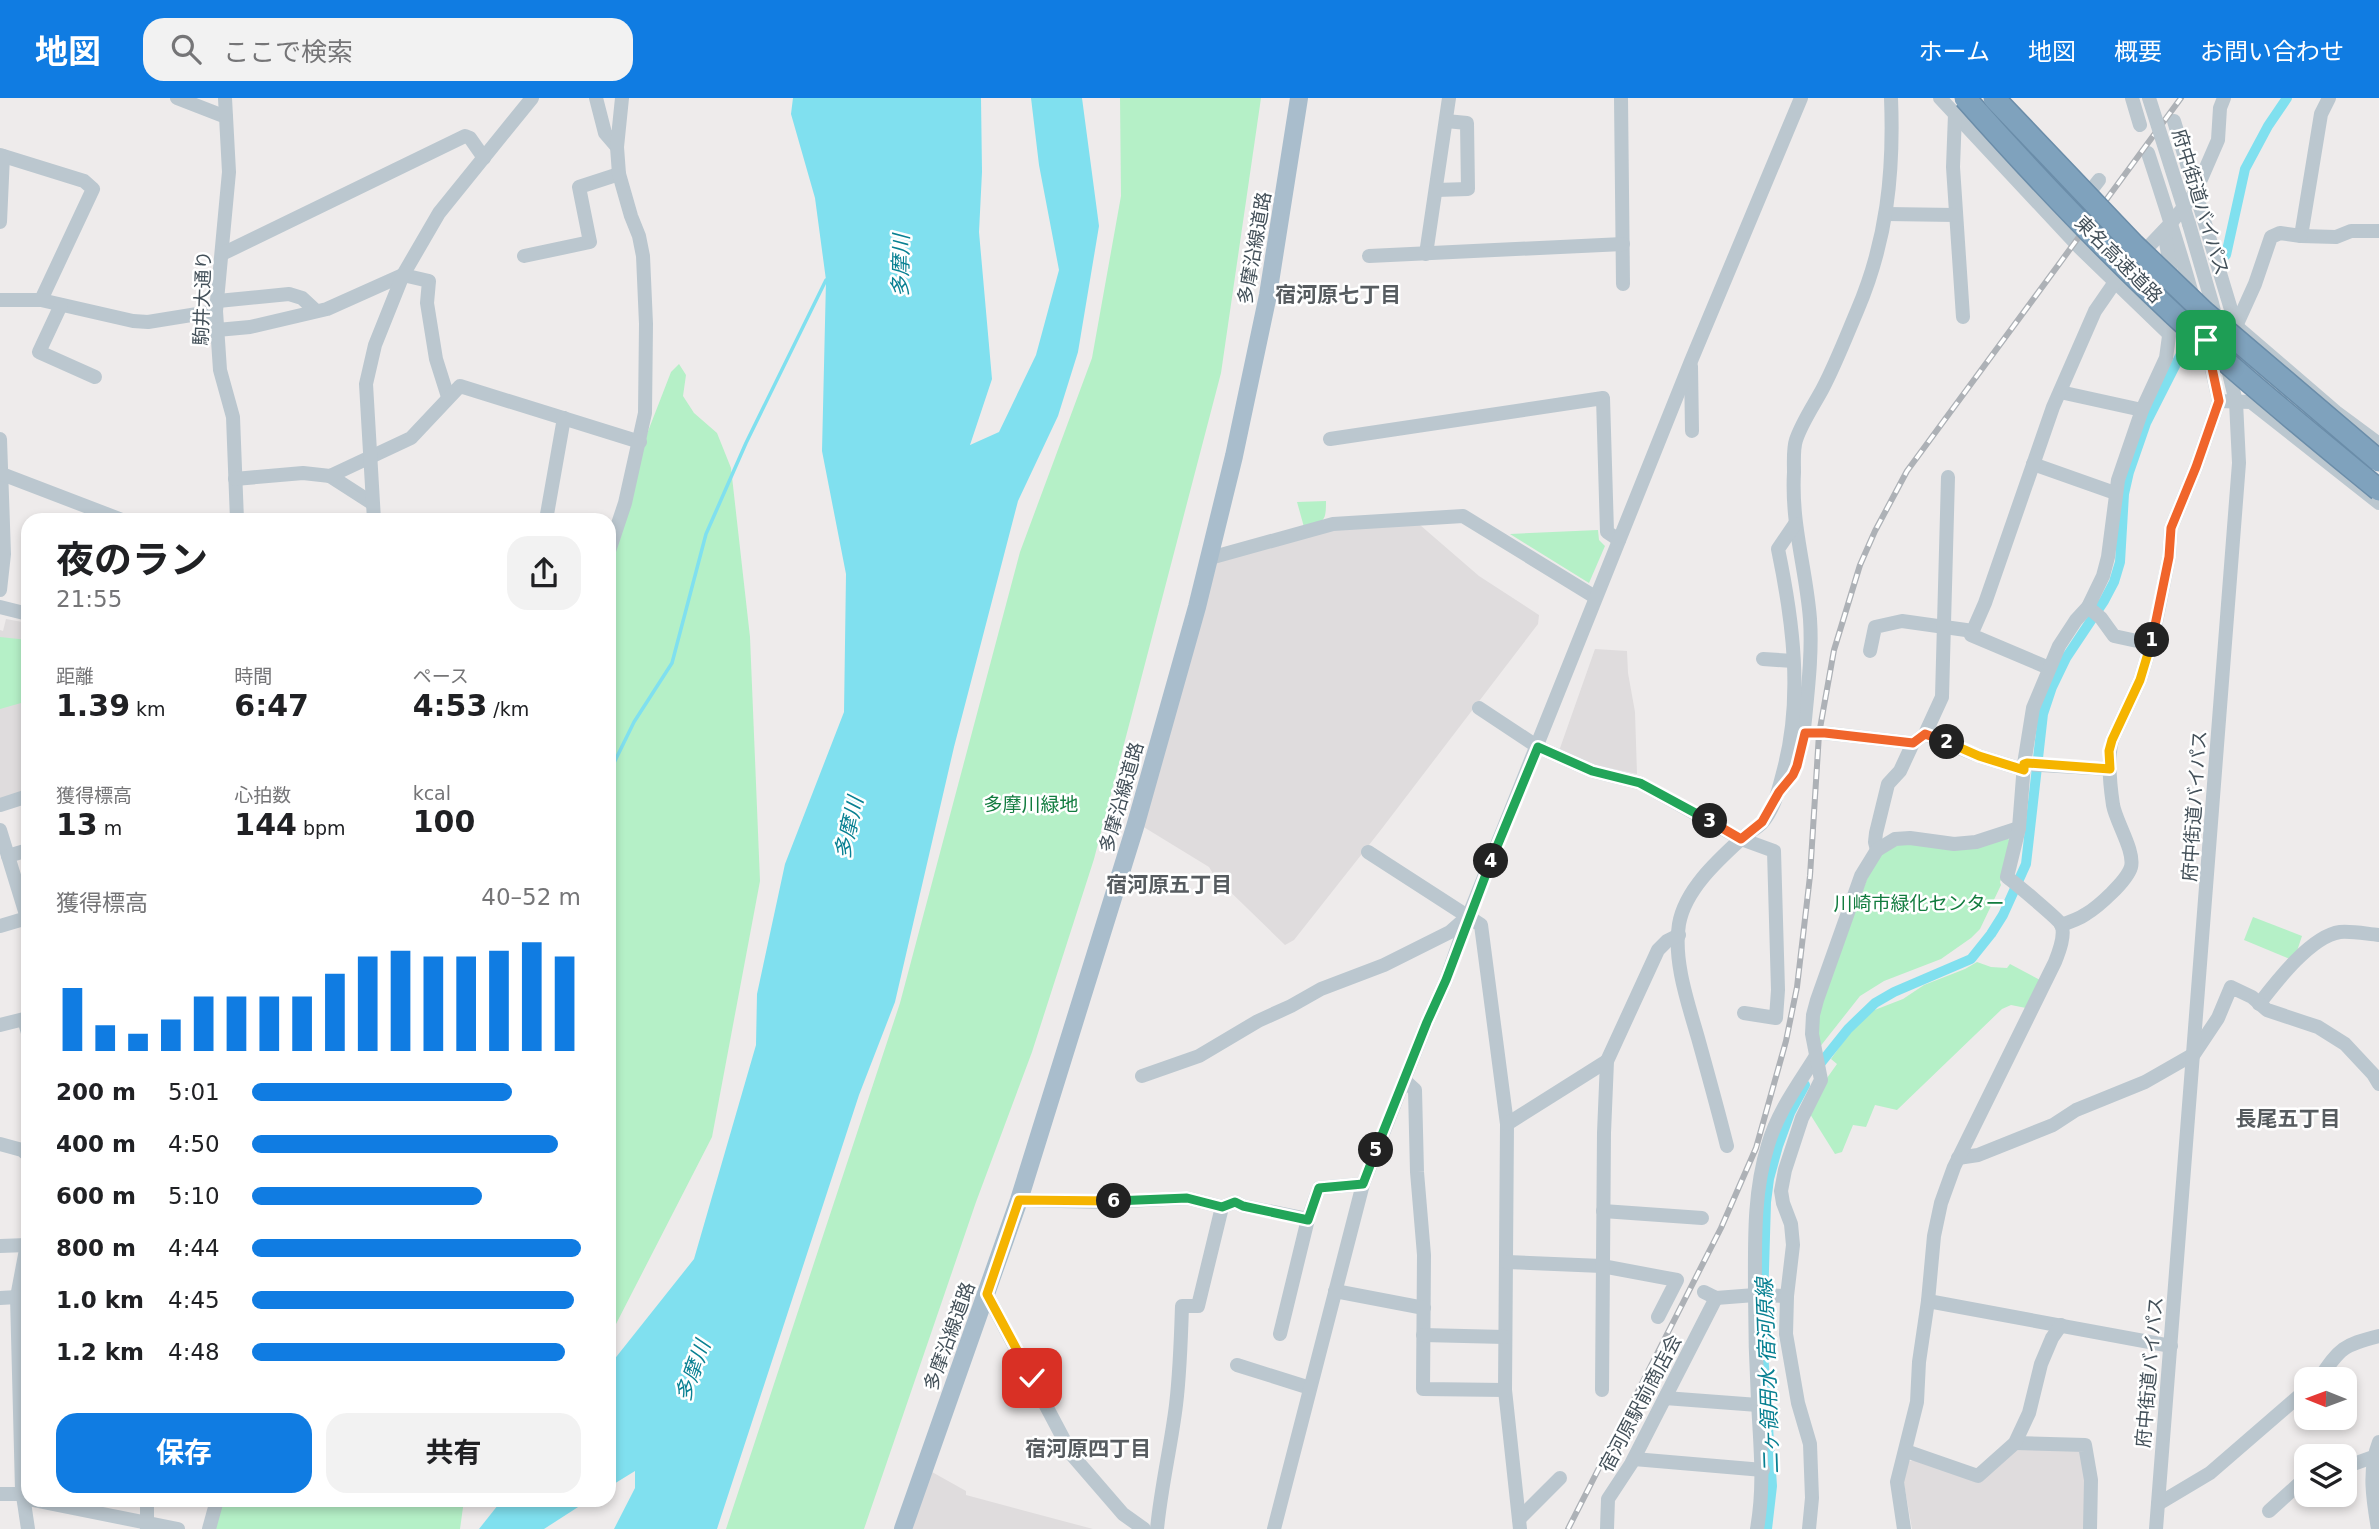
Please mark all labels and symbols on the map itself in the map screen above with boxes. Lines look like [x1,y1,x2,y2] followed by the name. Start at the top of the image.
[2168,126,2234,278] street label: 府中街道バイパス
[1233,190,1275,306] street label: 多摩沿線道路
[2071,211,2167,307] street label: 東名高速道路
[888,232,914,298] water label: 多摩川
[189,250,215,346] street label: 駒井大通り
[1275,283,1401,307] district label: 宿河原七丁目
[2176,310,2236,370] pin
[2134,622,2170,658] pin: 1
[1930,724,1965,760] pin: 2
[2178,730,2210,882] street label: 府中街道バイパス
[1095,739,1147,855] street label: 多摩沿線道路
[830,793,868,861] water label: 多摩川
[983,793,1079,815] park label: 多摩川緑地
[1692,804,1728,838] pin: 3
[1474,844,1508,878] pin: 4
[1106,873,1232,897] district label: 宿河原五丁目
[1833,892,2005,914] park label: 川崎市緑化センター
[2236,1107,2341,1131] district label: 長尾五丁目
[1358,1132,1394,1168] pin: 5
[1096,1184,1132,1218] pin: 6
[1752,1275,1783,1474] water label: 二ヶ領用水 宿河原線
[919,1279,979,1393] street label: 多摩沿線道路
[2131,1296,2167,1448] street label: 府中街道バイパス
[1595,1331,1685,1475] street label: 宿河原駅前商店会
[671,1335,716,1405] water label: 多摩川
[1002,1348,1062,1408] pin
[2294,1367,2357,1430] north arrow
[1025,1437,1151,1461] district label: 宿河原四丁目

